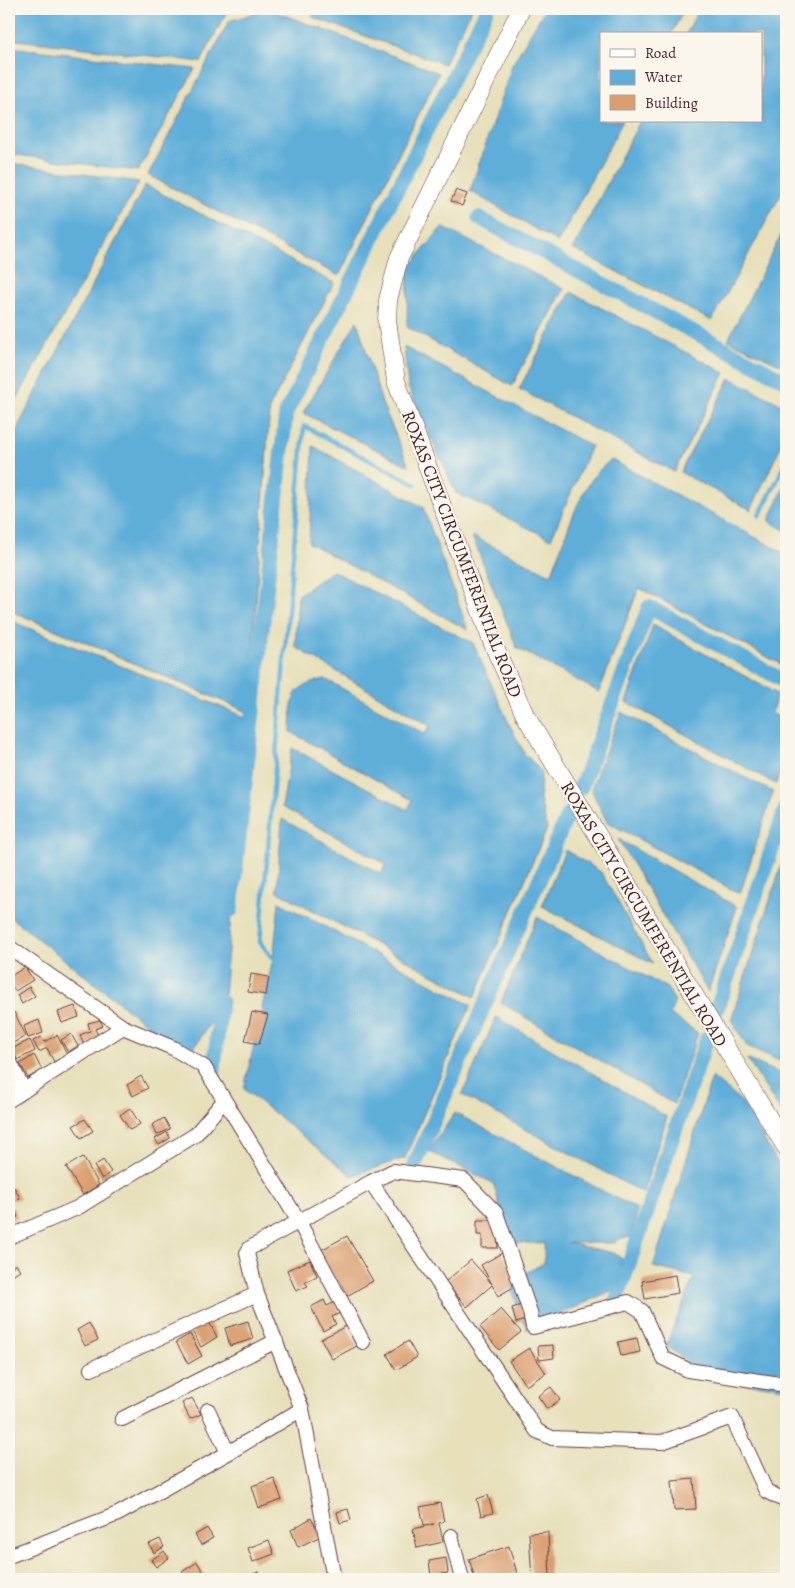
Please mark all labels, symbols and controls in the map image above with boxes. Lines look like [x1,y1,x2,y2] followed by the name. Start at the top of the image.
[600,32,762,122] legend
[645,43,677,63] text: Road
[644,67,682,87] text: Water
[645,93,698,113] text: Building
[396,407,528,701] street label: ROXAS CITY CIRCUMFERENTIAL ROAD
[555,777,733,1051] street label: ROXAS CITY CIRCUMFERENTIAL ROAD

